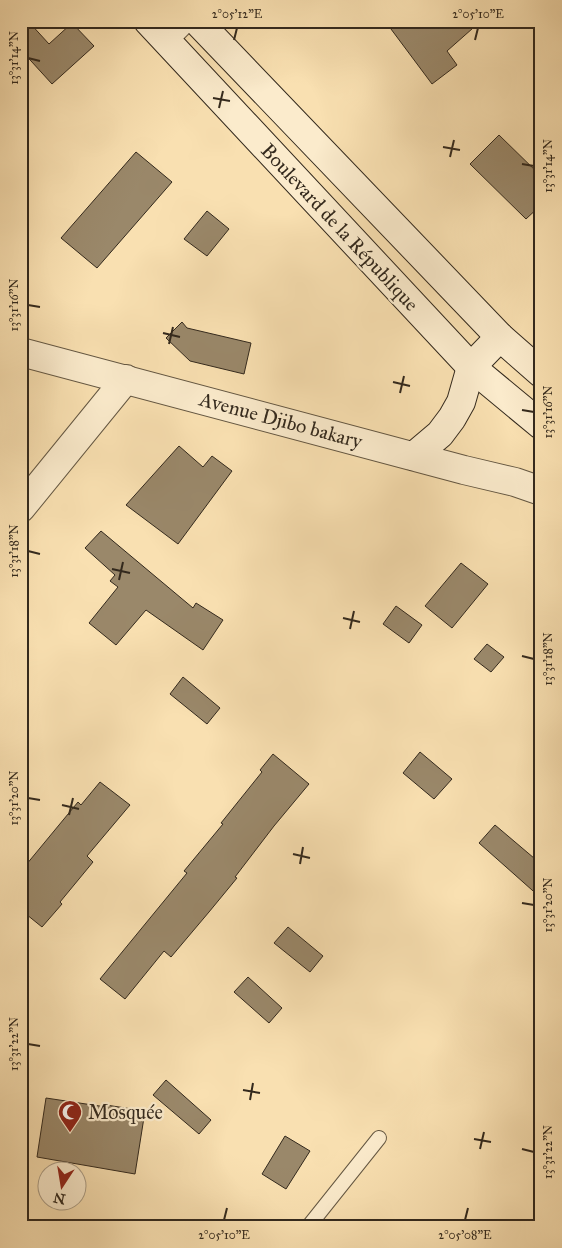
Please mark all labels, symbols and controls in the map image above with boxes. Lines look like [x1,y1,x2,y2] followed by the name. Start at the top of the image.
[212,7,263,21] text: 2°05'12"E
[452,7,504,21] text: 2°05'10"E
[7,31,21,85] text: 13°31'14"N
[255,138,424,316] street label: Boulevard de la République
[541,139,555,193] text: 13°31'14"N
[7,278,21,332] text: 13°31'16"N
[541,385,555,439] text: 13°31'16"N
[196,386,366,453] street label: Avenue Djibo bakary
[7,524,21,578] text: 13°31'18"N
[541,632,555,686] text: 13°31'18"N
[7,770,21,826] text: 13°31'20"N
[541,877,555,933] text: 13°31'20"N
[7,1017,21,1071] text: 13°31'22"N
[57,1099,83,1133] mosque icon: Mosquée
[88,1100,163,1125] place label: Mosquée
[541,1125,555,1179] text: 13°31'22"N
[38,1160,88,1210] north arrow
[52,1189,67,1208] text: N
[198,1228,250,1242] text: 2°05'10"E
[438,1228,492,1242] text: 2°05'08"E

